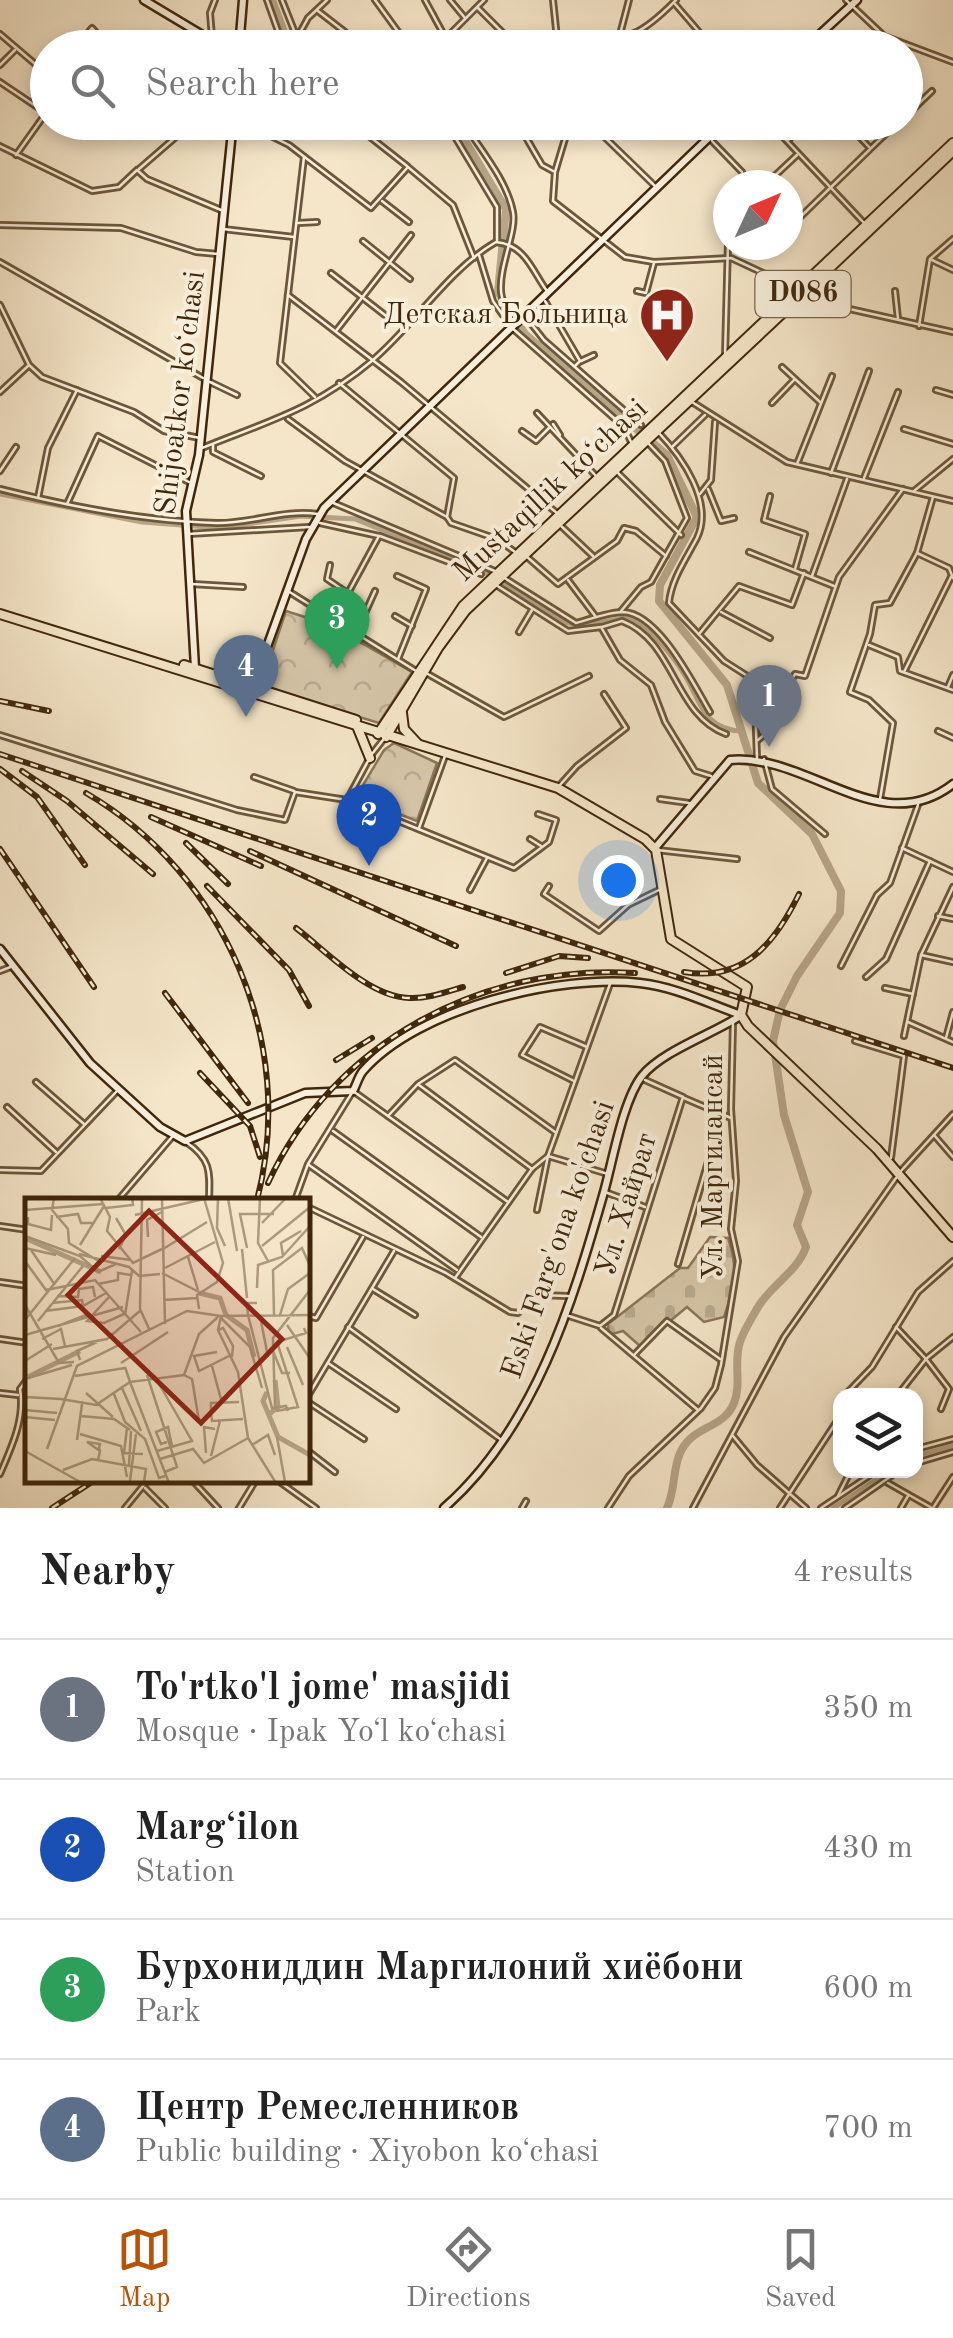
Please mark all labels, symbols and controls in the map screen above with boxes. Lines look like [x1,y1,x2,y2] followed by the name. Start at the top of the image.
[30,30,923,140] search box
[65,58,120,113] icon: search
[145,66,340,104] text: Search here
[713,170,803,260] north arrow
[151,269,211,517] street label: Shijoatkor koʻchasi
[756,271,850,317] road number: D086
[637,285,697,364] hospital icon: Детская Больница
[383,300,628,330] place label: Детская Больница
[448,394,654,588] street label: Mustaqillik koʻchasi
[304,586,370,669] pin: 3
[214,634,278,717] pin: 4
[736,664,802,747] pin: 1
[336,784,402,866] pin: 2
[593,855,644,906] your location
[699,1054,729,1280] street label: Ул. Маргилансай
[497,1097,621,1383] street label: Eski Farg'ona ko'chasi
[591,1129,663,1281] street label: Ул. Хайрат
[25,1198,310,1483] inset map
[833,1388,923,1478] map controls
[833,1388,923,1478] button: layers
[40,1552,176,1594] text: Nearby
[793,1557,913,1589] text: 4 results
[135,1670,511,1708] text: To'rtko'l jome' masjidi
[63,1693,82,1725] text: 1
[823,1693,913,1725] text: 350 m
[135,1717,506,1749] text: Mosque · Ipak Yoʻl koʻchasi
[135,1810,300,1848] text: Margʻilon
[63,1833,82,1865] text: 2
[823,1833,913,1865] text: 430 m
[135,1857,235,1889] text: Station
[135,1950,744,1988] text: Бурхониддин Маргилоний хиёбони
[63,1973,82,2005] text: 3
[823,1973,913,2005] text: 600 m
[135,1997,201,2029] text: Park
[135,2090,519,2128] text: Центр Ремесленников
[63,2113,82,2145] text: 4
[823,2113,913,2145] text: 700 m
[135,2137,599,2169] text: Public building · Xiyobon koʻchasi
[117,2222,172,2317] tab: Map
[406,2222,531,2317] tab: Directions
[765,2222,836,2317] tab: Saved

